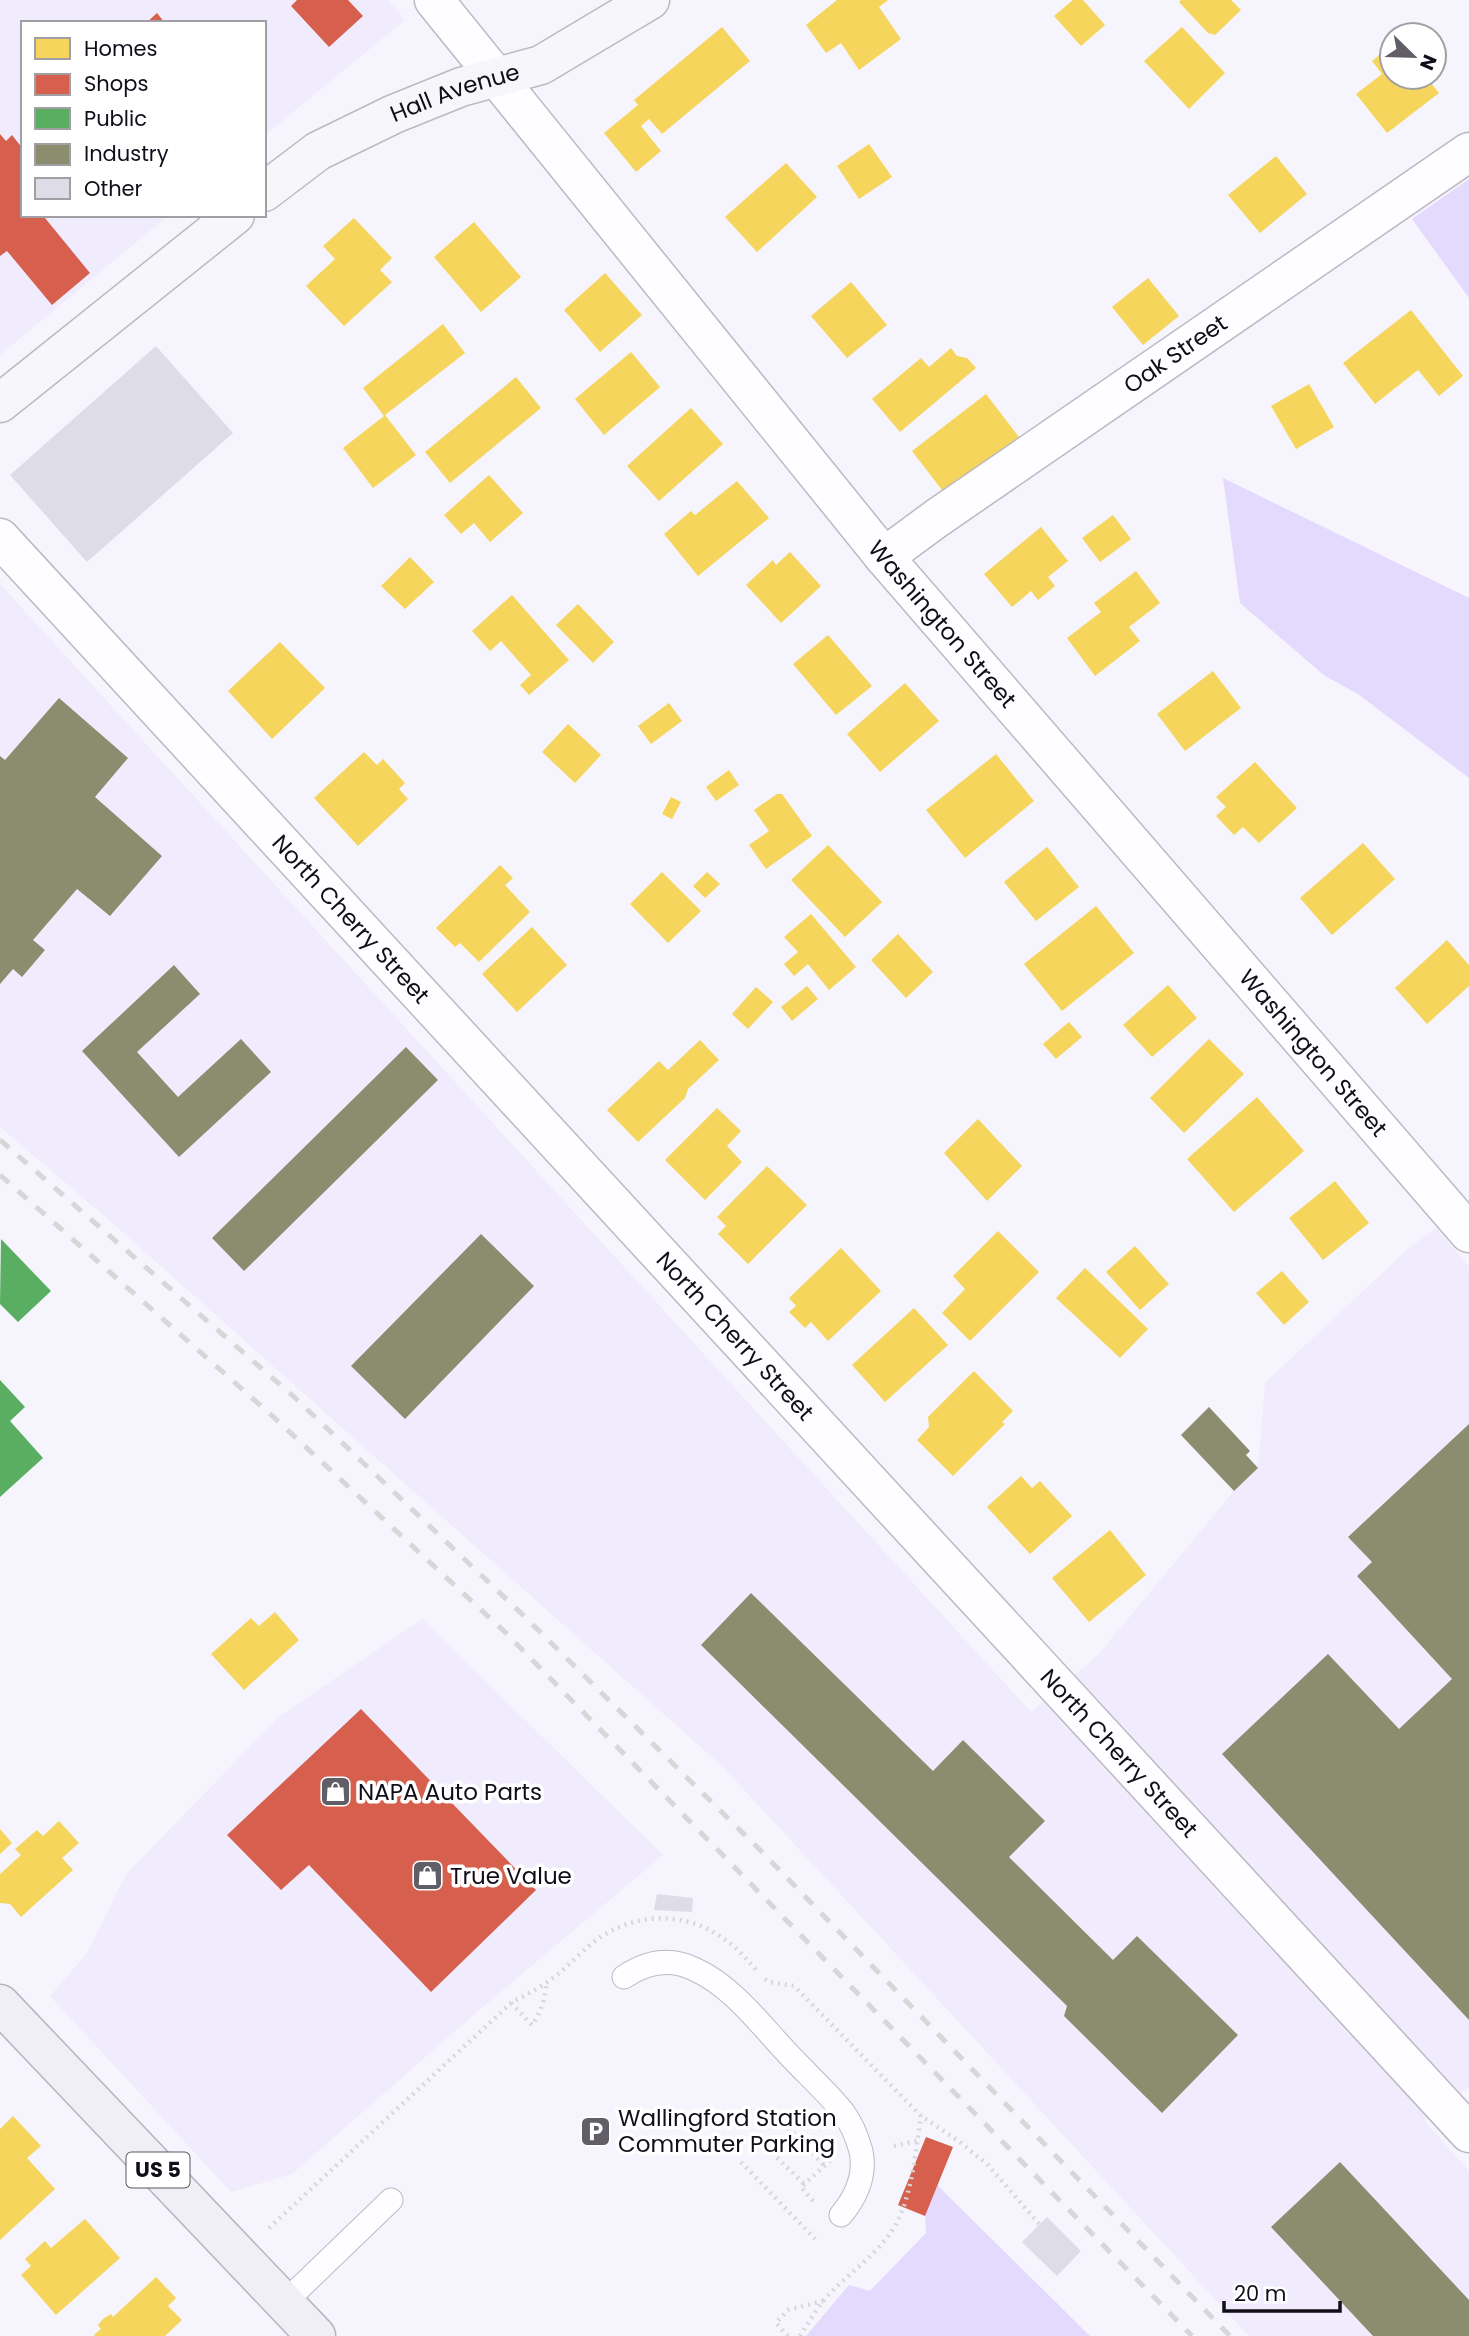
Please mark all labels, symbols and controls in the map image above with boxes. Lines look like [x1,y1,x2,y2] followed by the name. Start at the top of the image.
[21,21,266,217] legend
[1378,21,1448,91] north arrow
[84,34,158,63] text: Homes
[1413,51,1443,74] text: N
[385,56,523,130] street label: Hall Avenue
[84,69,148,98] text: Shops
[84,104,147,133] text: Public
[84,139,169,168] text: Industry
[84,174,143,203] text: Other
[1117,307,1233,401] street label: Oak Street
[861,534,1024,715] street label: Washington Street
[265,828,437,1010] street label: North Cherry Street
[1232,962,1395,1144] street label: Washington Street
[649,1245,821,1428] street label: North Cherry Street
[1033,1662,1205,1845] street label: North Cherry Street
[318,1775,352,1809] shop icon: NAPA Auto Parts
[358,1776,542,1808] place label: NAPA Auto Parts
[410,1859,444,1893] shop icon: True Value
[450,1860,572,1892] place label: True Value
[618,2102,837,2160] place label: Wallingford Station Commuter Parking
[578,2114,612,2148] parking icon: Wallingford Station Commuter Parking
[127,2152,190,2188] road number: US 5
[1224,2270,1340,2314] scale bar
[1234,2279,1287,2308] text: 20 m

